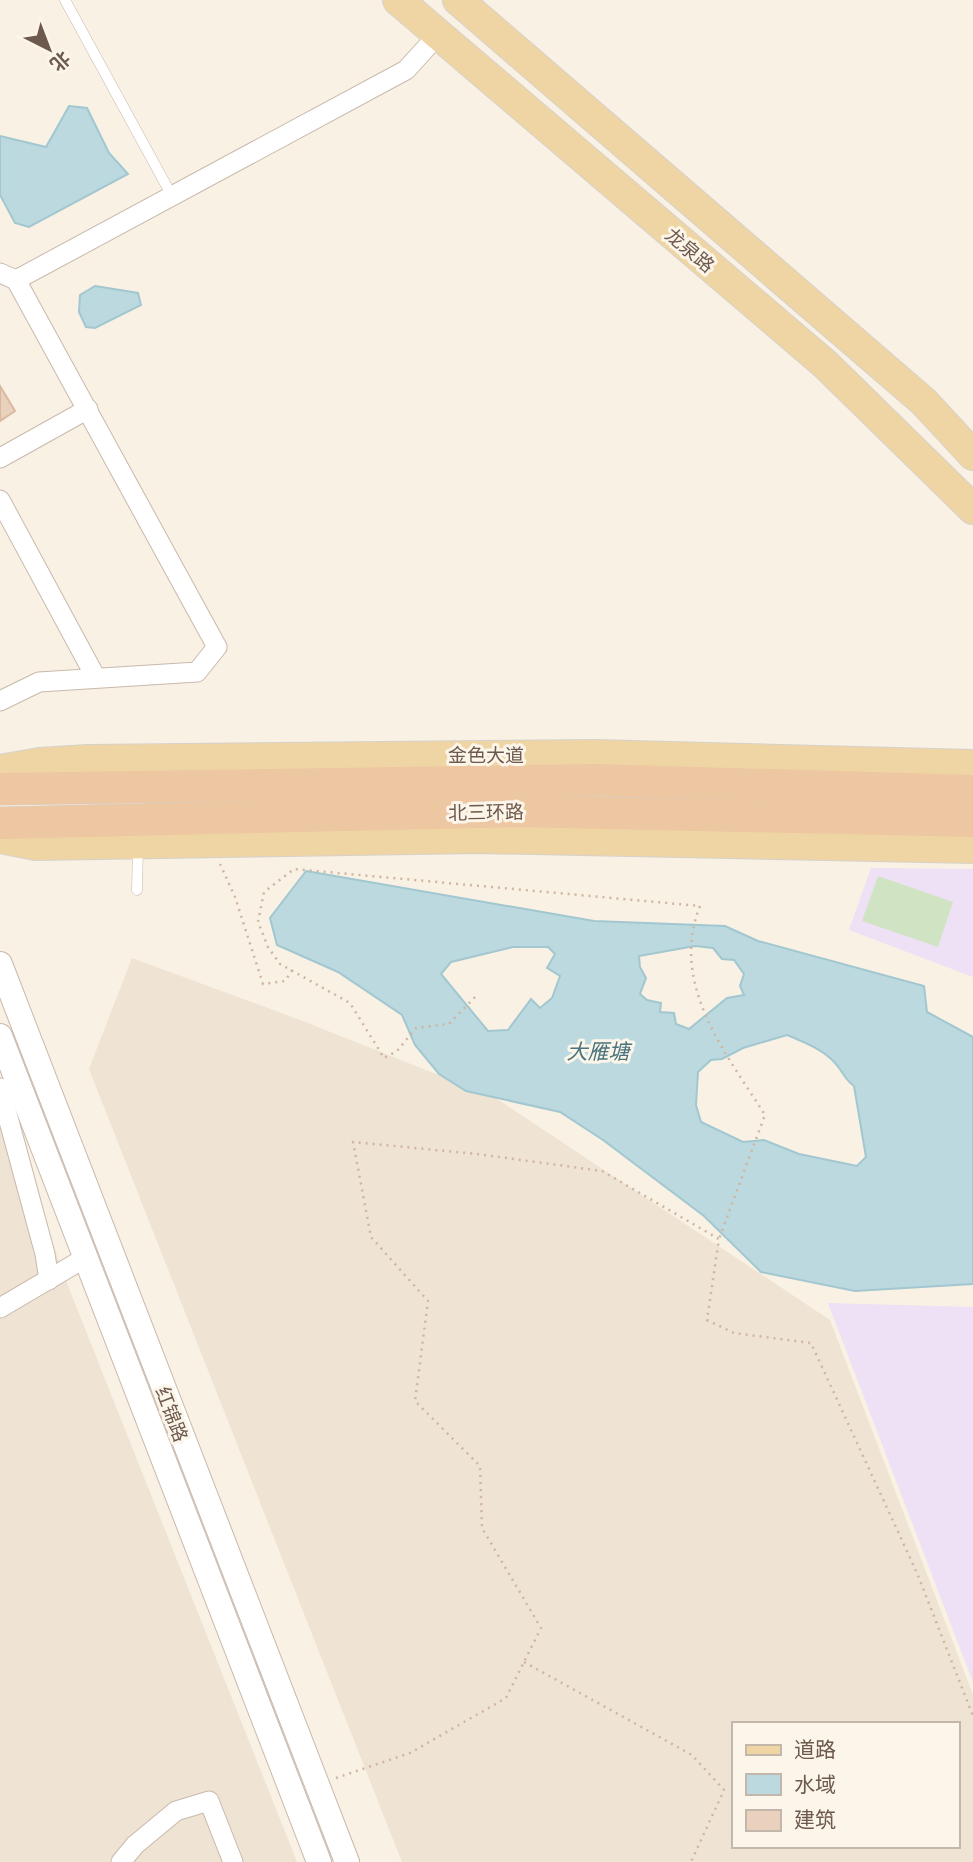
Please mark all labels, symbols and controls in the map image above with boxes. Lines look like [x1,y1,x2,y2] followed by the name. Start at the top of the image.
[14,14,84,84] north arrow
[45,46,76,78] text: 北
[660,222,720,278] street label: 龙泉路
[448,742,524,768] street label: 金色大道
[448,798,524,826] street label: 北三环路
[567,1037,632,1066] water label: 大雁塘
[150,1383,194,1445] street label: 红锦路
[732,1722,959,1848] legend
[794,1735,836,1764] text: 道路
[794,1770,836,1799] text: 水域
[794,1805,836,1834] text: 建筑

